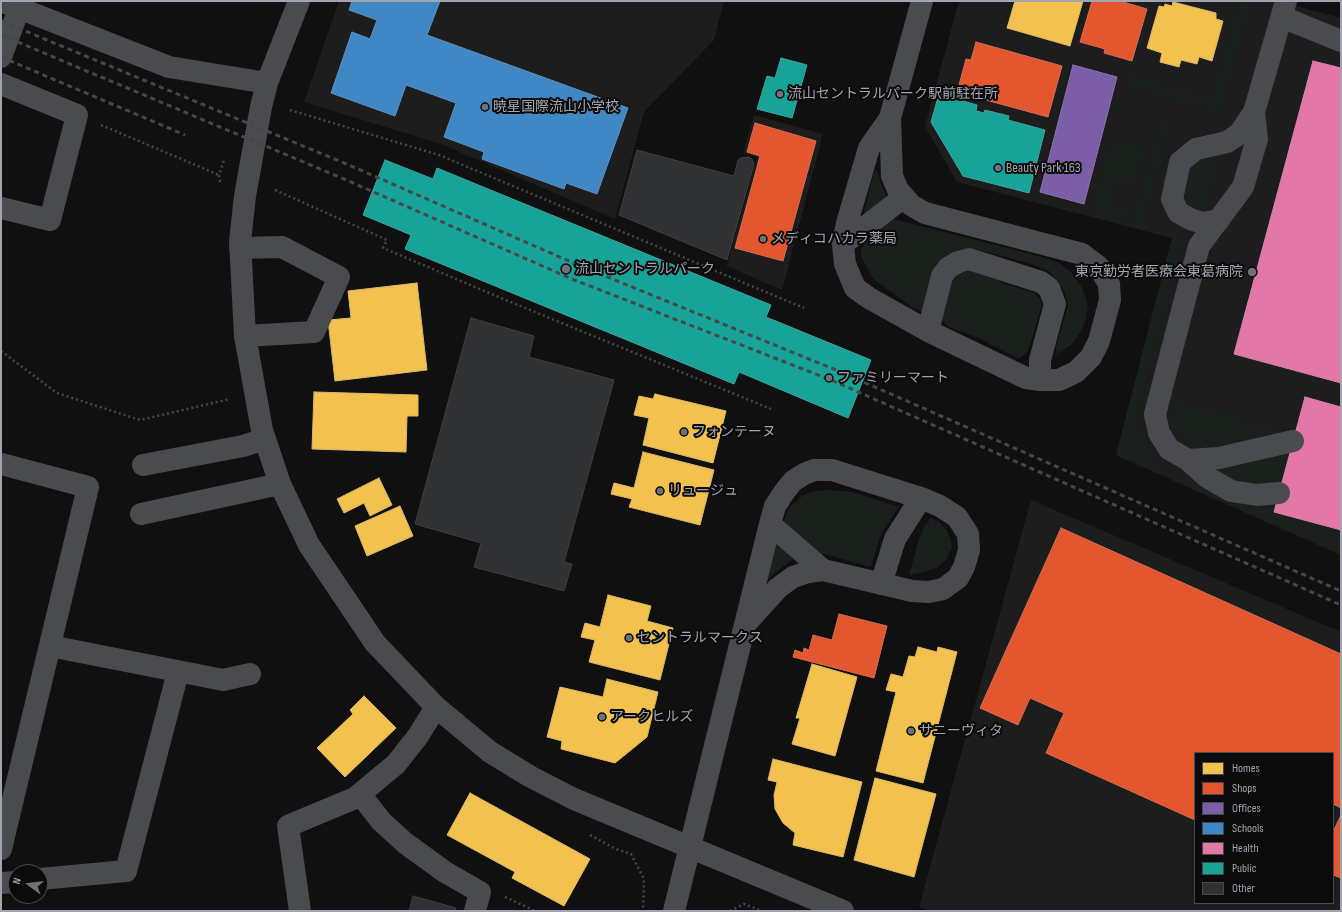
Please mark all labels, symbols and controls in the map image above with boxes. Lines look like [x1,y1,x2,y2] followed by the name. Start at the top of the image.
[788,86,998,102] place label: 流山セントラルパーク駅前駐在所
[775,89,785,99] marker: 流山セントラルパーク駅前駐在所
[493,99,619,115] place label: 暁星国際流山小学校
[480,102,490,112] marker: 暁星国際流山小学校
[1006,160,1081,176] place label: Beauty Park 163
[993,163,1003,173] marker: Beauty Park 163
[771,231,897,247] place label: メディコハカラ薬局
[758,234,768,244] marker: メディコハカラ薬局
[575,261,715,277] place label: 流山セントラルパーク
[560,263,572,275] marker: 流山セントラルパーク
[1075,264,1243,280] place label: 東京勤労者医療会東葛病院
[1246,266,1258,278] marker: 東京勤労者医療会東葛病院
[837,370,949,386] place label: ファミリーマート
[824,373,834,383] marker: ファミリーマート
[692,424,776,440] place label: フォンテーヌ
[679,427,689,437] marker: フォンテーヌ
[668,483,738,499] place label: リュージュ
[655,486,665,496] marker: リュージュ
[637,630,763,646] place label: セントラルマークス
[624,633,634,643] marker: セントラルマークス
[610,709,693,725] place label: アークヒルズ
[597,712,607,722] marker: アークヒルズ
[919,723,1003,739] place label: サニーヴィタ
[906,726,916,736] marker: サニーヴィタ
[1194,752,1334,904] legend
[1232,761,1260,776] text: Homes
[1232,781,1257,796] text: Shops
[1232,801,1261,816] text: Offices
[1232,821,1264,836] text: Schools
[1232,841,1259,856] text: Health
[1232,861,1257,876] text: Public
[8,864,48,904] north arrow
[10,877,24,886] text: N
[1232,881,1255,896] text: Other

